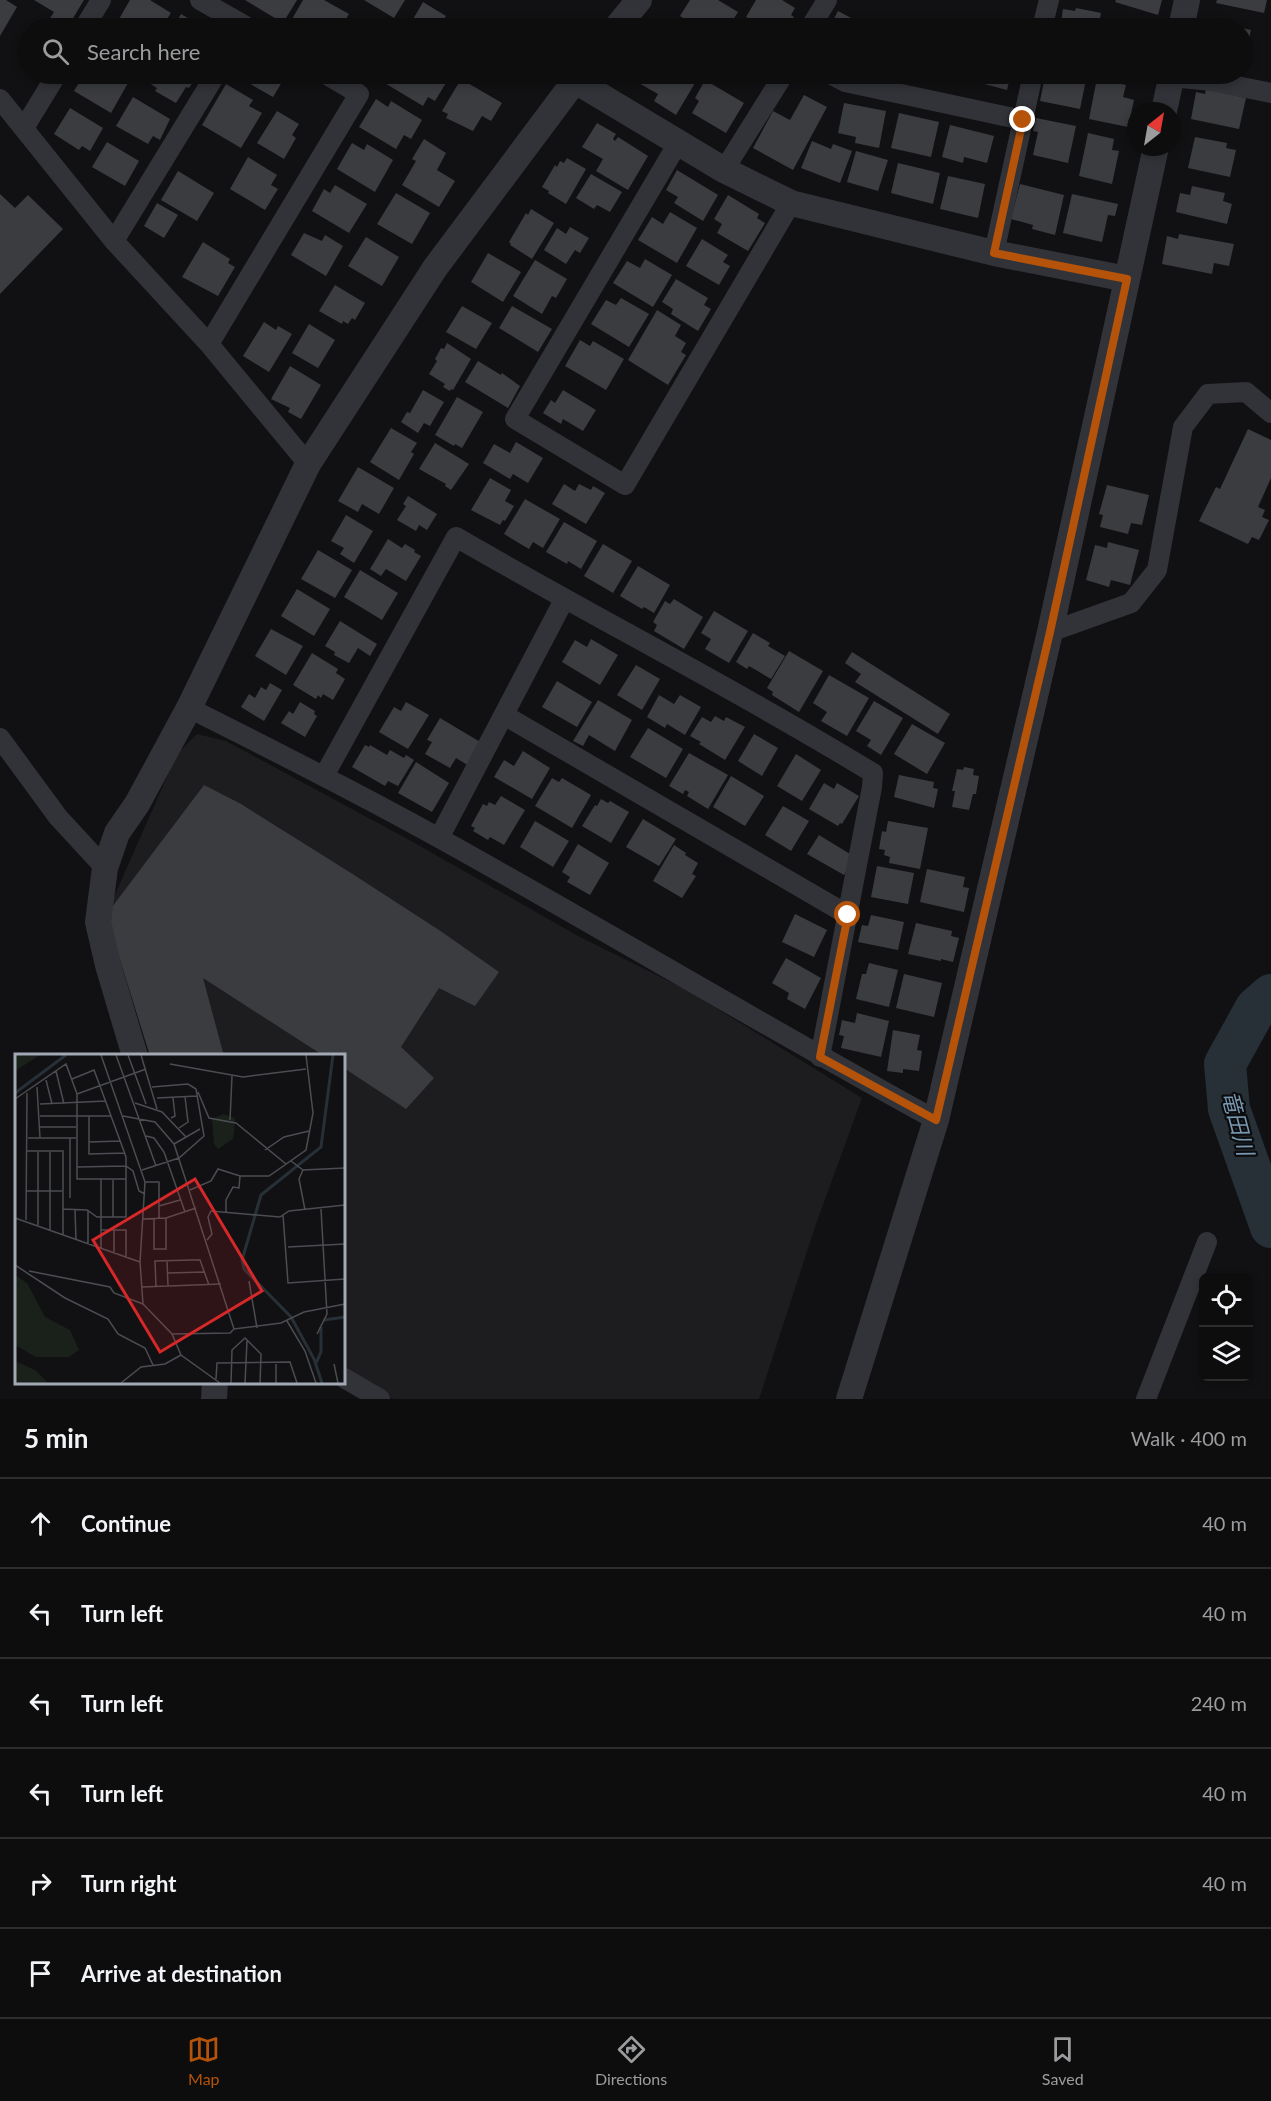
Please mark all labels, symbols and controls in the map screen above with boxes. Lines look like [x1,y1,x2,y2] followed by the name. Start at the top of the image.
[18,18,1253,84] search box
[39,35,72,68] icon: search
[87,38,200,65] text: Search here
[1127,102,1181,156] north arrow
[1009,106,1035,132] route end
[834,901,860,927] route start
[15,1054,345,1384] inset map
[1217,1087,1261,1160] water label: 竜田川
[1199,1273,1253,1381] map controls
[1199,1273,1253,1327] button: locate
[1199,1327,1253,1381] button: layers
[24,1422,88,1454] text: 5 min
[1131,1426,1247,1450] text: Walk · 400 m
[24,1507,57,1540] icon: ahead
[81,1510,171,1537] text: Continue
[1202,1511,1247,1535] text: 40 m
[24,1597,57,1630] icon: left
[81,1600,163,1627] text: Turn left
[1202,1601,1247,1625] text: 40 m
[24,1687,57,1720] icon: left
[81,1690,163,1717] text: Turn left
[1191,1691,1247,1715] text: 240 m
[24,1777,57,1810] icon: left
[81,1780,163,1807] text: Turn left
[1202,1781,1247,1805] text: 40 m
[24,1867,57,1900] icon: right
[81,1870,176,1897] text: Turn right
[1202,1871,1247,1895] text: 40 m
[24,1957,57,1990] icon: arrive
[81,1960,282,1987] text: Arrive at destination
[187,2033,220,2088] tab: Map
[595,2033,667,2088] tab: Directions
[1042,2033,1084,2088] tab: Saved

